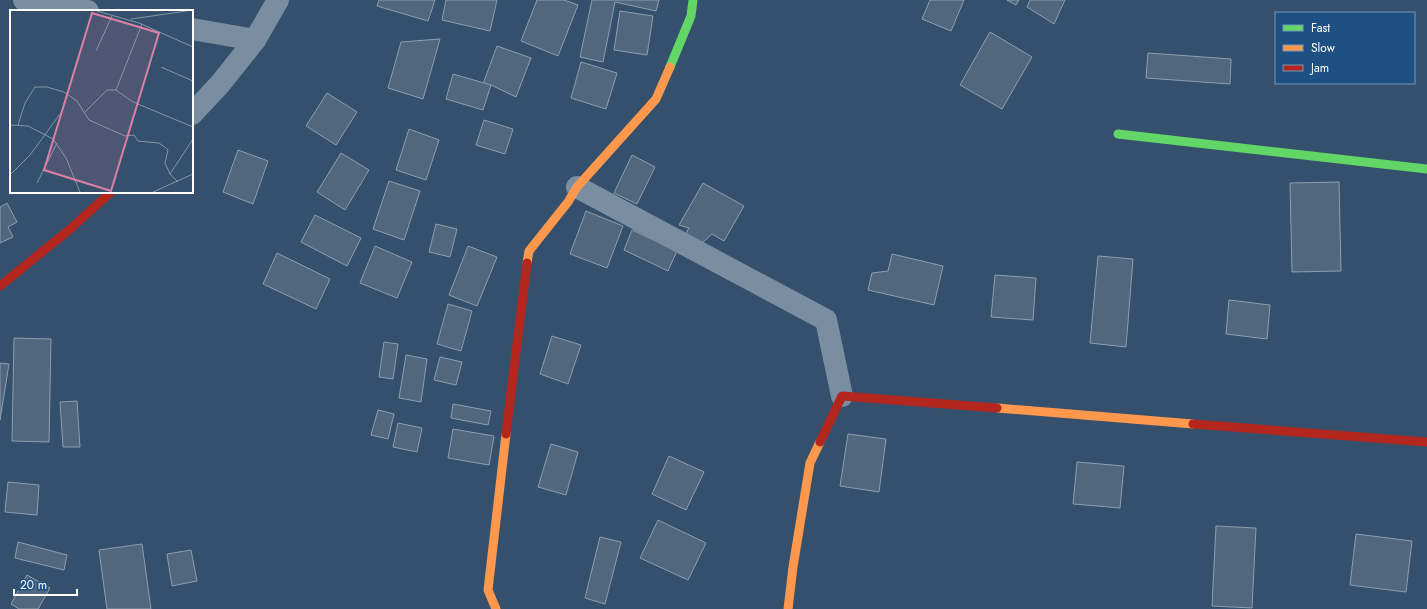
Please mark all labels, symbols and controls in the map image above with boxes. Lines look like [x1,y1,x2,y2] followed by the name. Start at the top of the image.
[10,10,193,193] inset map
[1275,12,1415,84] legend
[1311,19,1330,37] text: Fast
[1311,39,1336,57] text: Slow
[1309,59,1329,77] text: Jam
[14,571,77,597] scale bar
[20,576,47,594] text: 20 m

